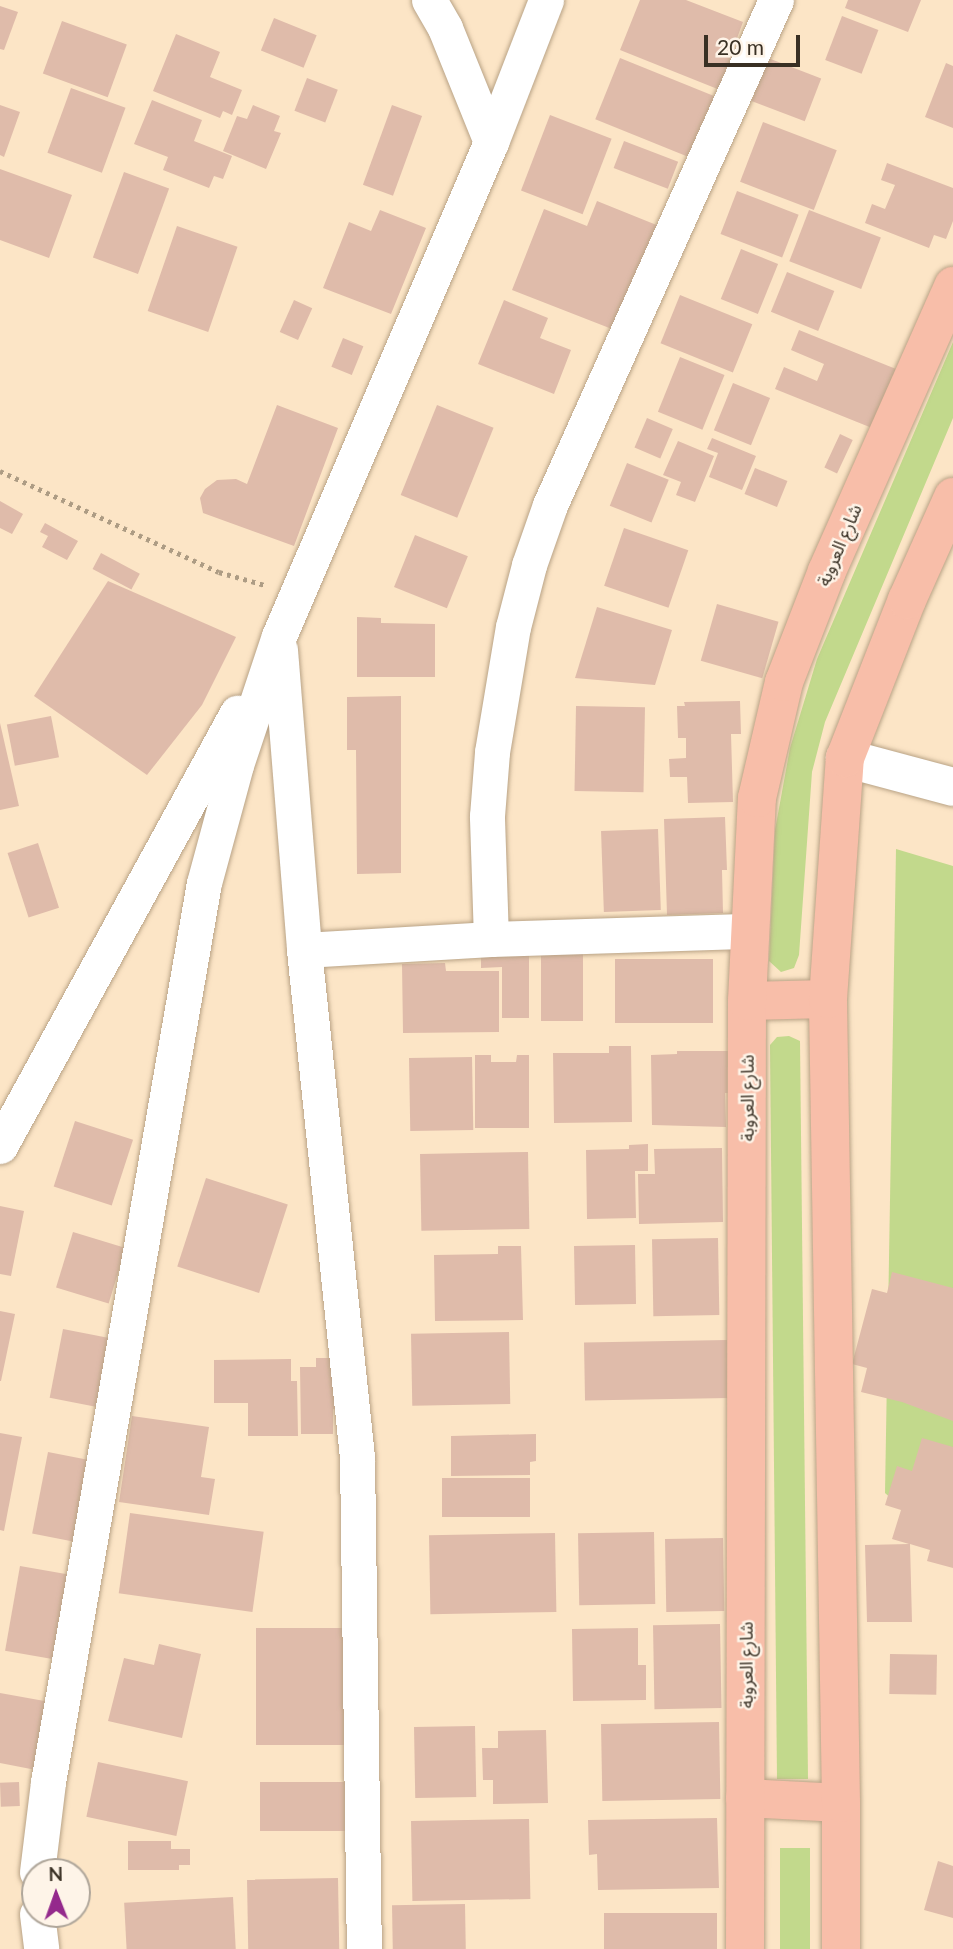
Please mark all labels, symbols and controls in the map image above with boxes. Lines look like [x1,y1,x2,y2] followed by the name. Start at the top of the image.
[708,21,804,65] scale bar
[717,34,764,59] text: 20 m
[812,501,866,589] street label: شارع العروبة
[736,1055,758,1141] street label: شارع العروبة
[735,1622,757,1708] street label: شارع العروبة
[21,1858,91,1928] north arrow
[48,1862,63,1885] text: N

